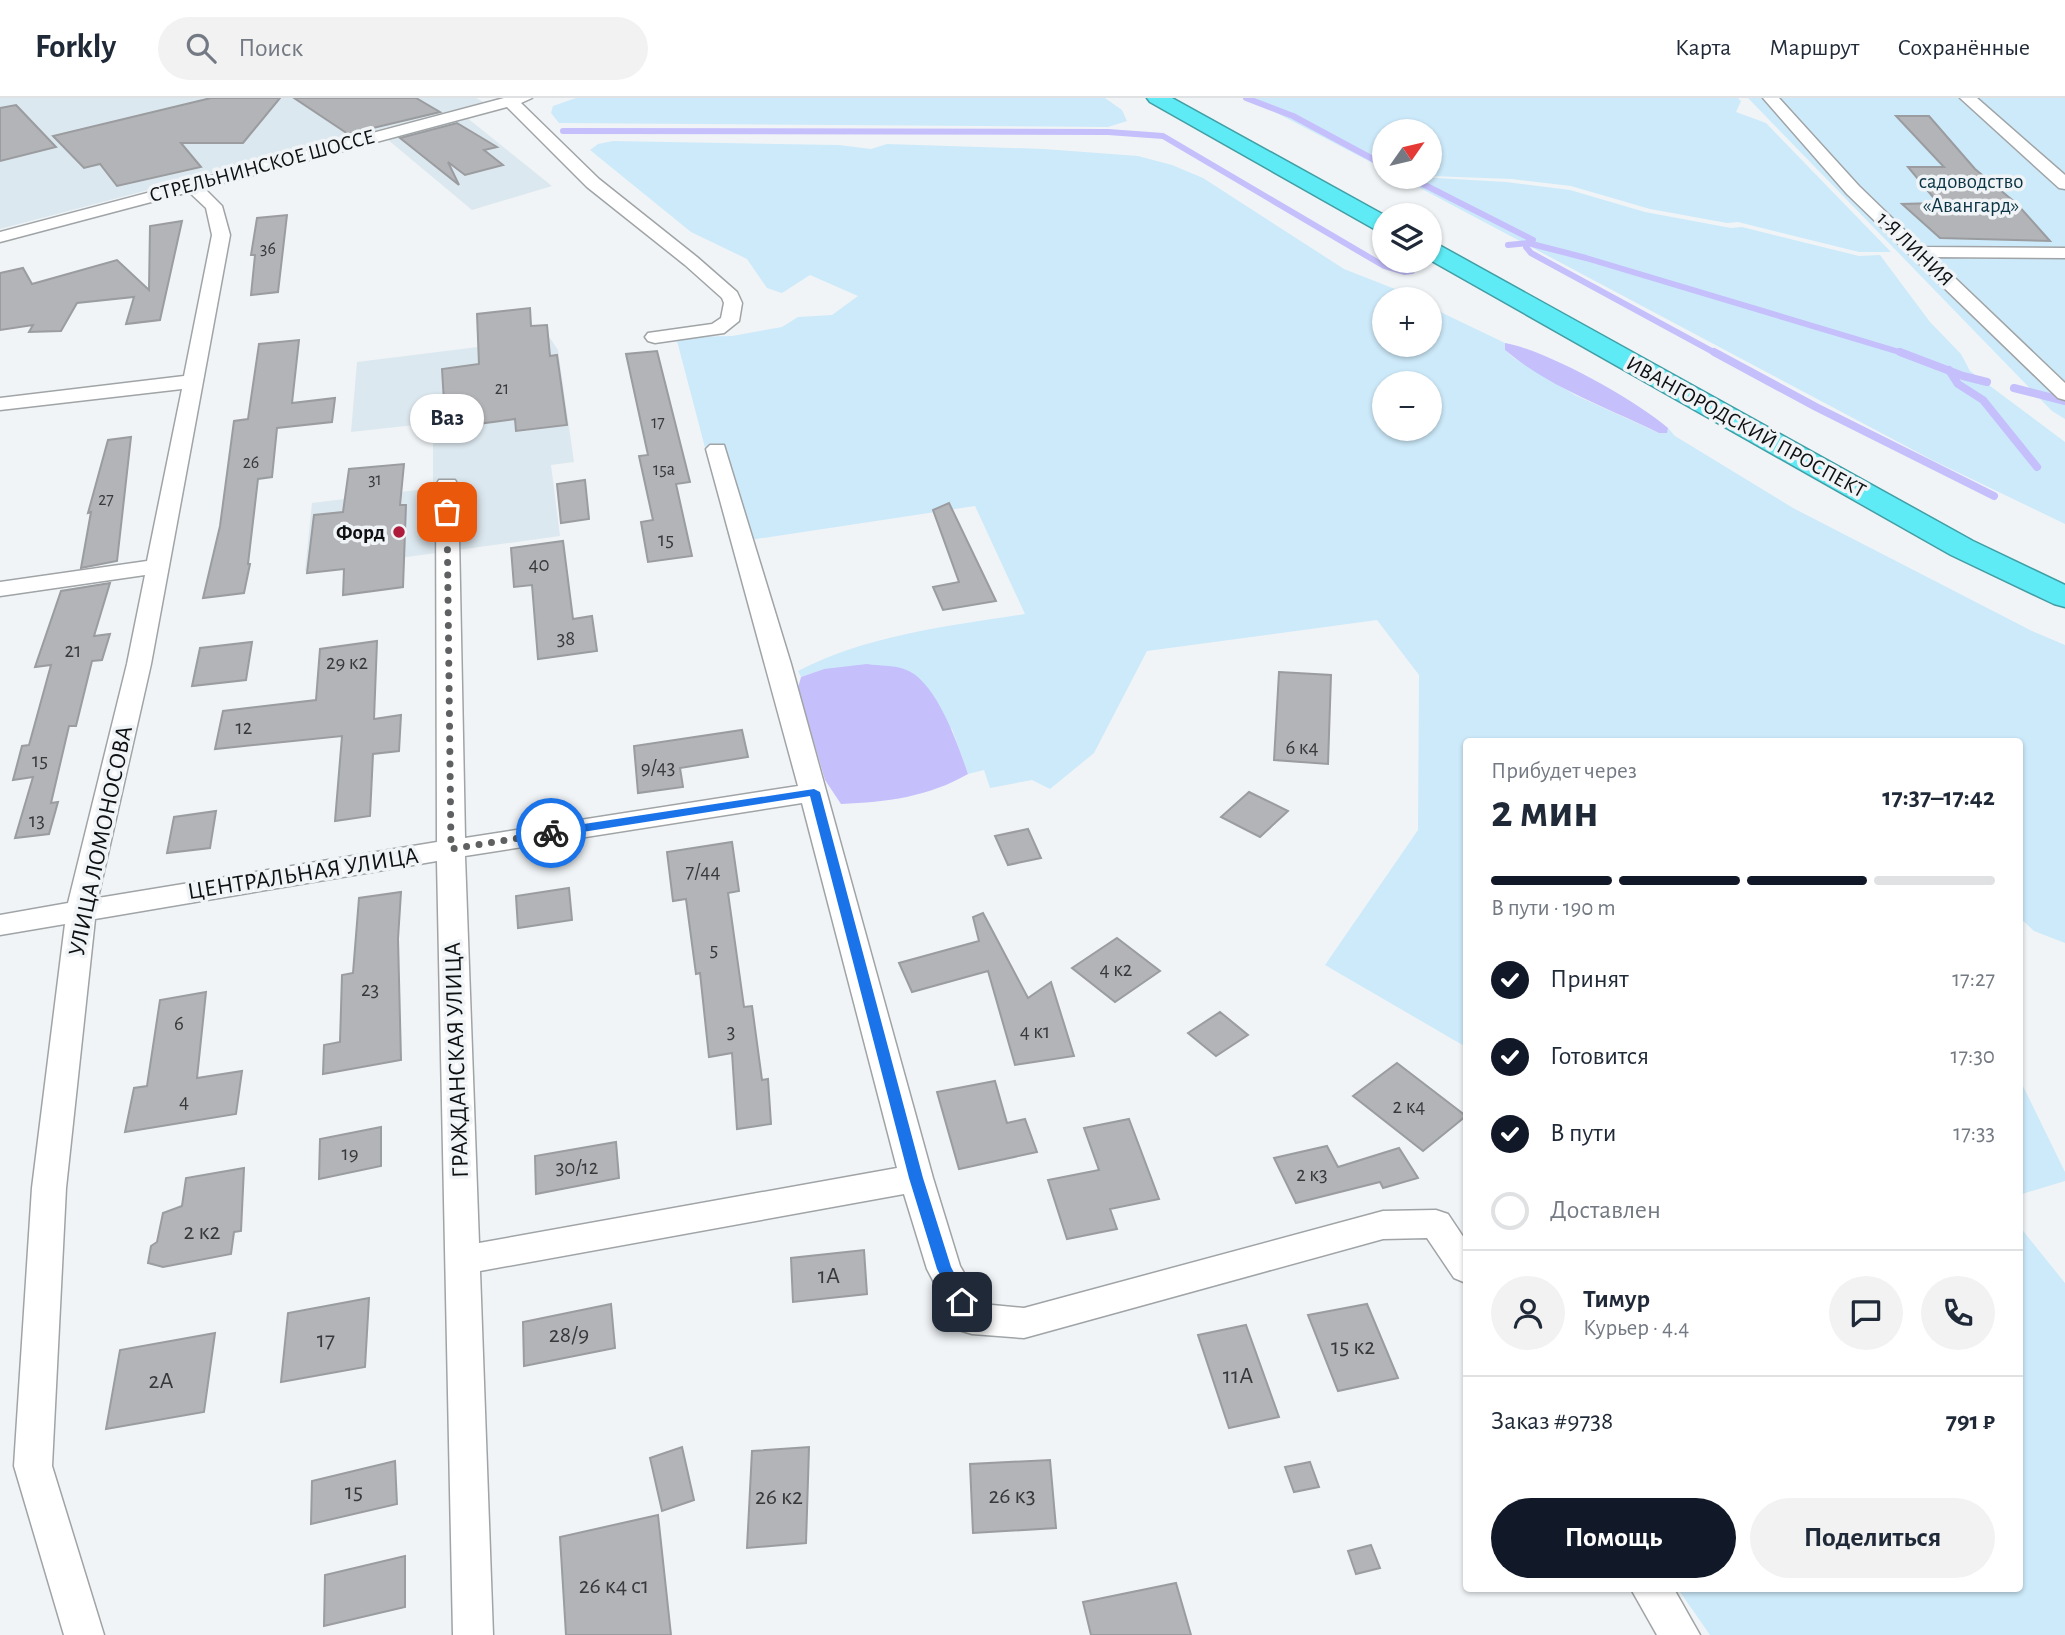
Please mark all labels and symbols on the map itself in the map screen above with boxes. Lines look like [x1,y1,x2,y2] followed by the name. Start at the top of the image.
[1372,119,1442,189] north arrow
[147,126,377,206] street label: СТРЕЛЬНИНСКОЕ ШОССЕ
[1919,171,2023,216] park label: садоводство «Авангард»
[1873,208,1957,290] street label: 1-Я ЛИНИЯ
[260,240,276,258] house number: 36
[1623,352,1870,502] street label: ИВАНГОРОДСКИЙ ПРОСПЕКТ
[495,380,509,398] house number: 21
[410,393,484,442] callout: Ваз
[651,414,665,432] house number: 17
[243,454,259,472] house number: 26
[653,461,675,479] house number: 15а
[368,471,382,489] house number: 31
[417,482,477,542] pin
[98,491,114,509] house number: 27
[336,522,385,543] place label: Форд
[391,524,407,540] marker: Форд
[658,529,674,550] house number: 15
[528,554,550,575] house number: 40
[557,628,575,649] house number: 38
[65,640,81,661] house number: 21
[326,652,368,673] house number: 29 к2
[236,717,252,738] house number: 12
[65,724,137,958] street label: УЛИЦА ЛОМОНОСОВА
[1285,737,1319,758] house number: 6 к4
[32,750,48,771] house number: 15
[641,757,675,778] house number: 9/43
[516,798,586,868] courier
[29,810,45,831] house number: 13
[186,844,420,904] street label: ЦЕНТРАЛЬНАЯ УЛИЦА
[686,861,721,882] house number: 7/44
[710,939,718,960] house number: 5
[441,942,473,1178] street label: ГРАЖДАНСКАЯ УЛИЦА
[1100,959,1132,980] house number: 4 к2
[361,979,379,1000] house number: 23
[174,1013,184,1034] house number: 6
[727,1021,735,1042] house number: 3
[1020,1021,1050,1042] house number: 4 к1
[179,1091,189,1112] house number: 4
[1393,1096,1425,1117] house number: 2 к4
[341,1143,359,1164] house number: 19
[556,1157,598,1178] house number: 30/12
[1296,1164,1328,1185] house number: 2 к3
[184,1220,220,1244] house number: 2 к2
[818,1264,840,1288] house number: 1А
[932,1272,992,1332] pin
[549,1323,589,1347] house number: 28/9
[317,1328,335,1352] house number: 17
[1331,1335,1375,1359] house number: 15 к2
[1223,1364,1253,1388] house number: 11А
[148,1369,174,1393] house number: 2А
[345,1480,363,1504] house number: 15
[988,1484,1036,1508] house number: 26 к3
[755,1485,803,1509] house number: 26 к2
[579,1574,649,1598] house number: 26 к4 с1

